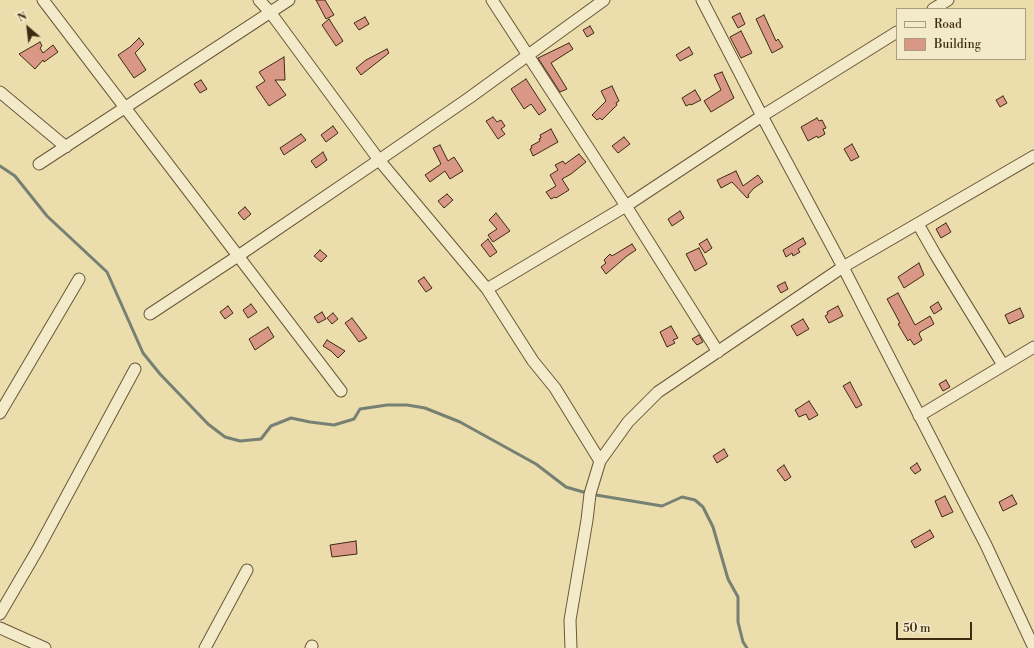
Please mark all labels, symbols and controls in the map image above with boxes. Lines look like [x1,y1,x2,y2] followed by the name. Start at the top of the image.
[8,8,48,48] north arrow
[896,8,1026,60] legend
[15,9,29,26] text: N
[934,17,962,32] text: Road
[934,37,981,52] text: Building
[898,614,974,640] scale bar
[903,621,931,636] text: 50 m

